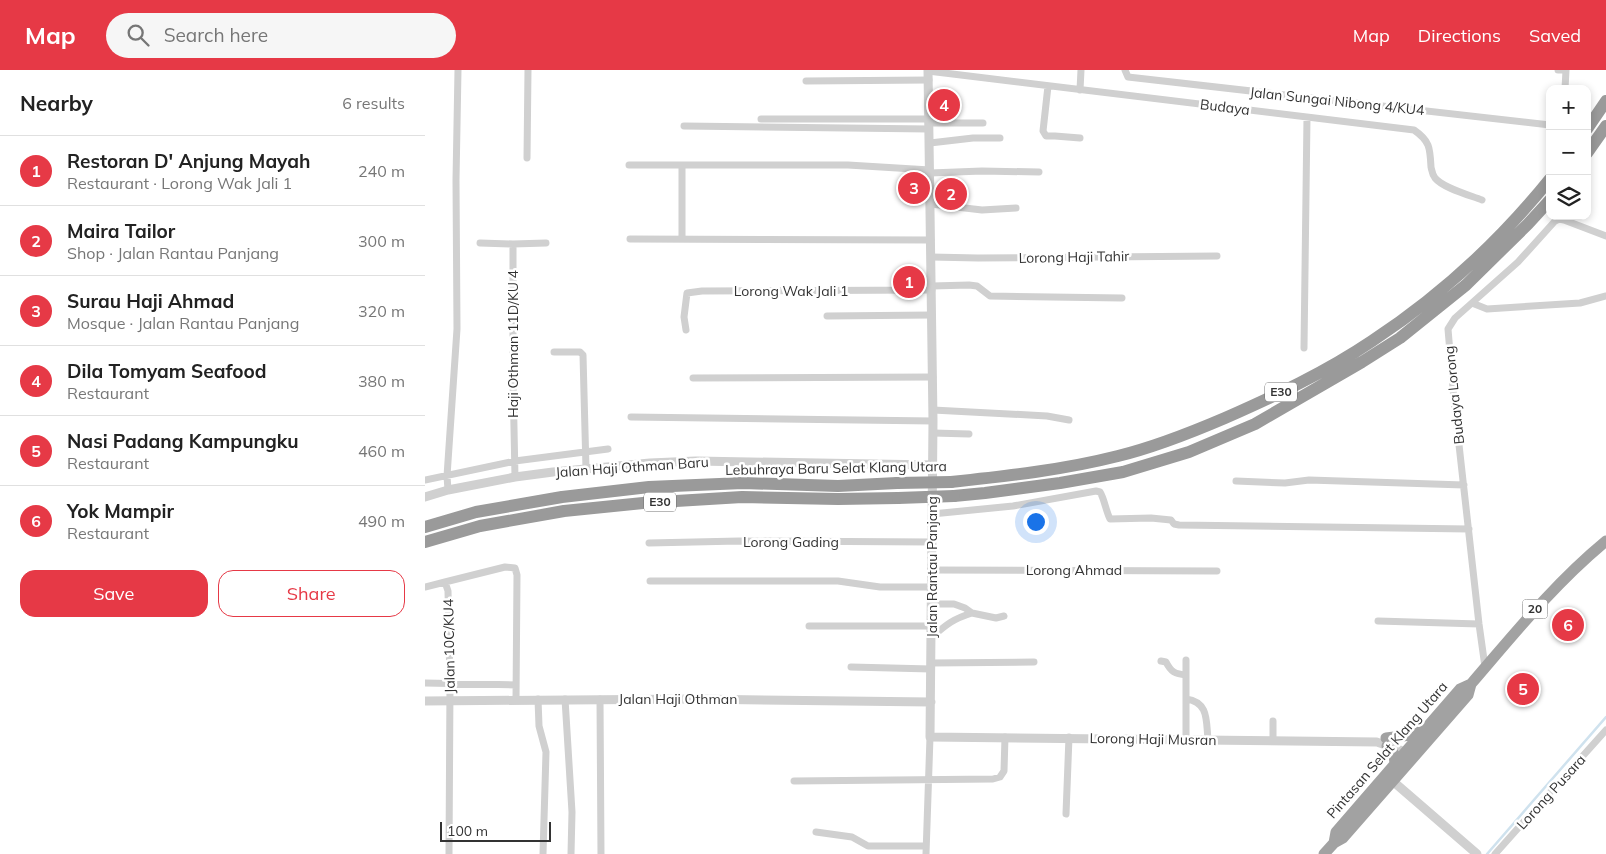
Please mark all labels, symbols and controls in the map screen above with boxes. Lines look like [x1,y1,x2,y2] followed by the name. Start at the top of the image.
[106,13,456,58] search box
[25,20,76,50] text: Map
[124,21,152,49] icon: search
[164,23,268,47] text: Search here
[1353,24,1390,47] text: Map
[1418,24,1501,47] text: Directions
[1529,24,1581,47] text: Saved
[1249,83,1426,119] street label: Jalan Sungai Nibong 4/KU4
[1546,85,1591,220] map controls
[1546,85,1591,130] button: +
[928,86,960,124] pin: 4
[20,90,93,116] text: Nearby
[342,93,405,113] text: 6 results
[1199,95,1251,119] street label: Budaya
[1546,130,1591,175] button: −
[67,149,310,173] text: Restoran D' Anjung Mayah
[31,161,41,181] text: 1
[358,161,405,181] text: 240 m
[898,169,930,207] pin: 3
[67,173,292,193] text: Restaurant · Lorong Wak Jali 1
[935,175,967,213] pin: 2
[1546,175,1591,220] button: layers
[67,219,175,243] text: Maira Tailor
[31,231,41,251] text: 2
[358,231,405,251] text: 300 m
[67,243,279,263] text: Shop · Jalan Rantau Panjang
[1019,247,1130,267] street label: Lorong Haji Tahir
[893,263,925,301] pin: 1
[504,269,522,418] street label: Haji Othman 11D/KU 4
[734,282,848,300] street label: Lorong Wak Jali 1
[67,289,234,313] text: Surau Haji Ahmad
[31,301,41,321] text: 3
[358,301,405,321] text: 320 m
[67,313,299,333] text: Mosque · Jalan Rantau Panjang
[1440,345,1468,445] street label: Budaya Lorong
[67,359,267,383] text: Dila Tomyam Seafood
[31,371,41,391] text: 4
[358,371,405,391] text: 380 m
[67,383,149,403] text: Restaurant
[1265,383,1297,402] road number: E30
[67,429,299,453] text: Nasi Padang Kampungku
[31,441,41,461] text: 5
[358,441,405,461] text: 460 m
[67,453,149,473] text: Restaurant
[555,453,709,481] street label: Jalan Haji Othman Baru
[725,457,947,479] street label: Lebuhraya Baru Selat Klang Utara
[644,492,676,512] road number: E30
[923,496,941,638] street label: Jalan Rantau Panjang
[67,499,174,523] text: Yok Mampir
[1023,509,1049,535] your location
[31,511,41,531] text: 6
[358,511,405,531] text: 490 m
[67,523,149,543] text: Restaurant
[743,533,839,551] street label: Lorong Gading
[1026,561,1122,579] street label: Lorong Ahmad
[20,570,208,617] button: Save
[218,570,405,617] button: Share
[439,598,459,693] street label: Jalan 10C/KU4
[1523,600,1547,618] road number: 20
[1552,606,1584,644] pin: 6
[1507,670,1539,708] pin: 5
[1323,678,1451,822] street label: Pintasan Selat Klang Utara
[619,690,737,708] street label: Jalan Haji Othman
[1089,729,1217,749] street label: Lorong Haji Musran
[1513,751,1589,833] street label: Lorong Pusara
[440,819,551,842] scale bar
[447,822,488,840] text: 100 m

